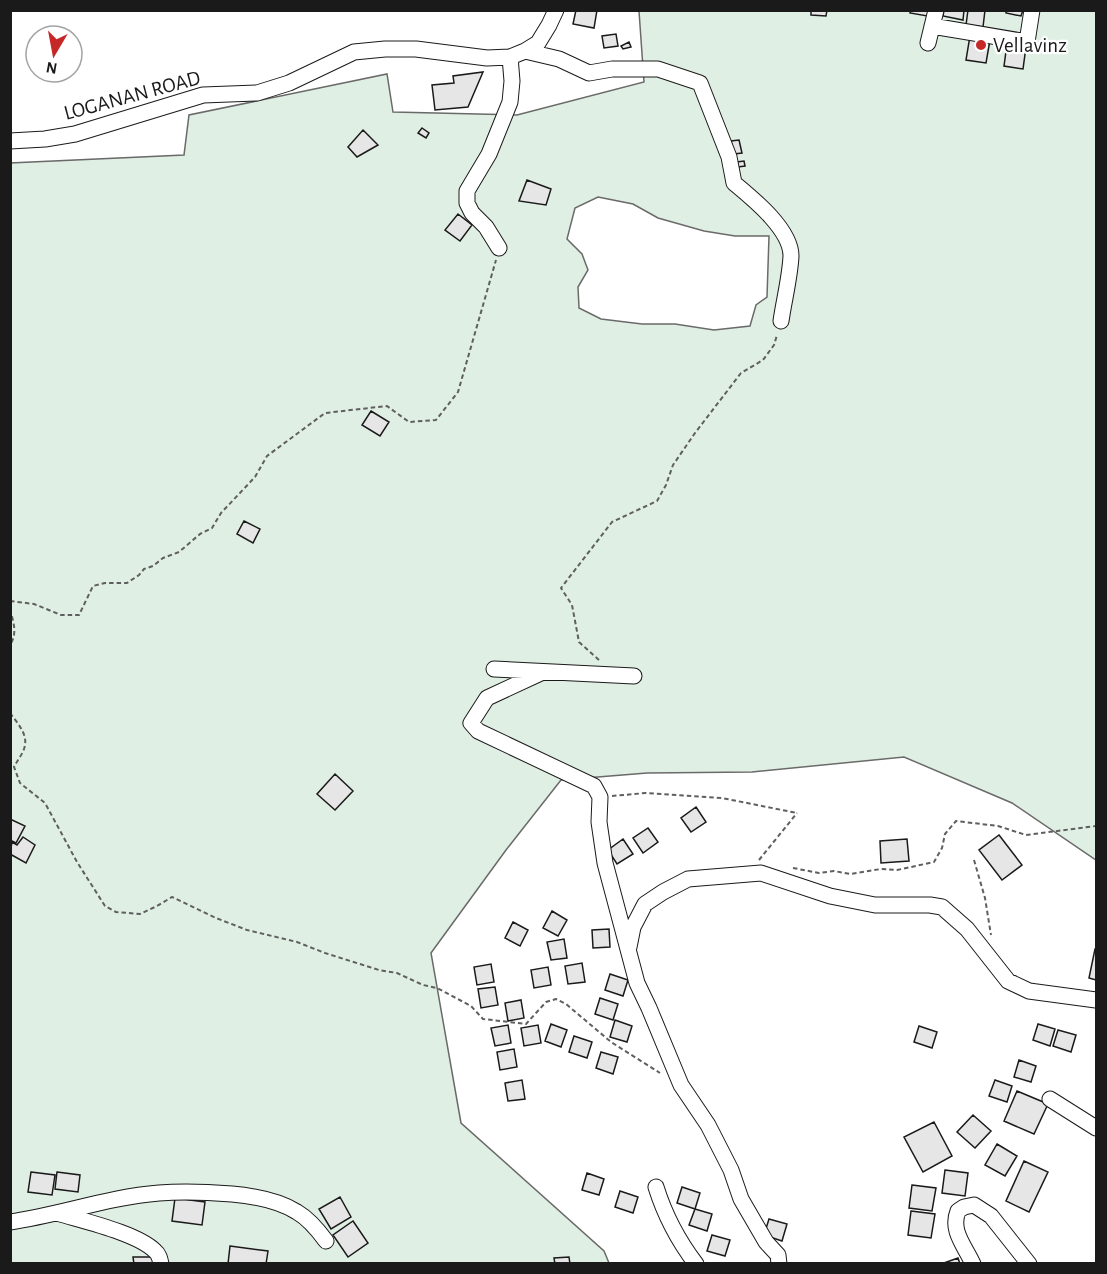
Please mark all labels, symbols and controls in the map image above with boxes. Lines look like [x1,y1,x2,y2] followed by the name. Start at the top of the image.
[24,24,84,84] north arrow
[993,35,1067,56] place label: Vellavinz
[974,38,988,52] marker: Vellavinz
[45,59,58,77] text: N
[62,67,203,124] street label: LOGANAN ROAD

